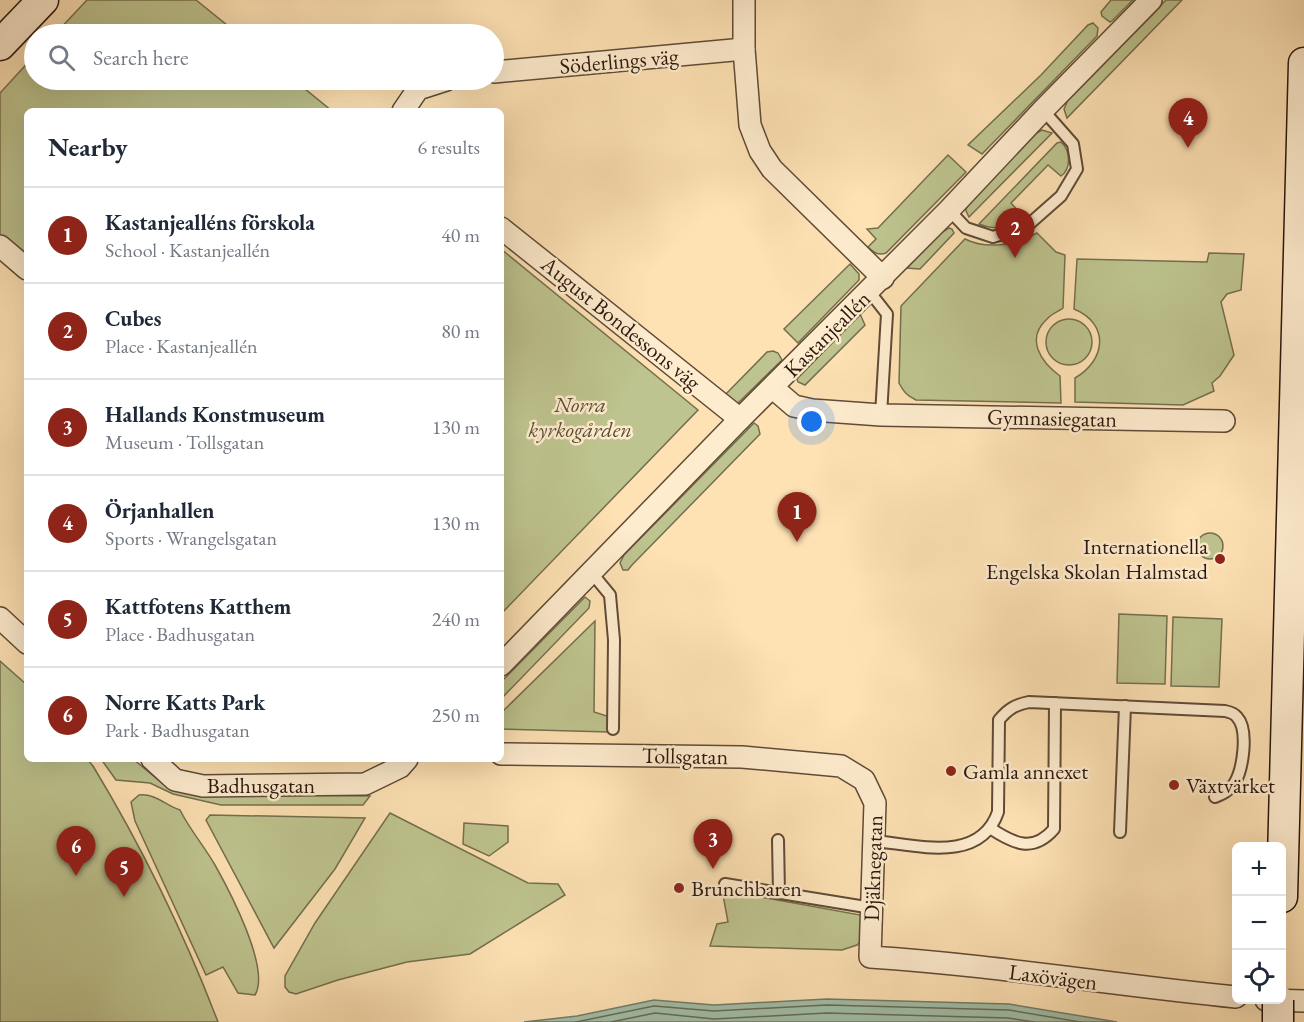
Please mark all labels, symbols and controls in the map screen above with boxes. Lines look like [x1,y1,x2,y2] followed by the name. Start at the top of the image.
[24,24,504,90] search box
[45,41,78,74] icon: search
[558,41,680,81] street label: Söderlings väg
[93,43,188,72] text: Search here
[1168,98,1208,148] pin: 4
[48,130,128,164] text: Nearby
[417,134,480,160] text: 6 results
[105,208,315,237] text: Kastanjealléns förskola
[996,208,1034,258] pin: 2
[62,222,73,248] text: 1
[441,222,480,248] text: 40 m
[105,237,270,263] text: School · Kastanjeallén
[534,249,707,397] street label: August Bondessons väg
[777,284,877,384] street label: Kastanjeallén
[105,304,161,333] text: Cubes
[62,318,73,344] text: 2
[441,318,480,344] text: 80 m
[105,333,258,359] text: Place · Kastanjeallén
[528,390,632,444] park label: Norra kyrkogården
[105,400,325,429] text: Hallands Konstmuseum
[987,402,1118,434] street label: Gymnasiegatan
[797,407,826,436] your location
[62,414,73,440] text: 3
[432,414,480,440] text: 130 m
[105,429,264,455] text: Museum · Tollsgatan
[778,492,816,542] pin: 1
[105,496,215,525] text: Örjanhallen
[62,510,73,536] text: 4
[432,510,480,536] text: 130 m
[105,525,277,551] text: Sports · Wrangelsgatan
[986,532,1209,586] place label: Internationella Engelska Skolan Halmstad
[1213,552,1227,566] marker: Internationella Engelska Skolan Halmstad
[105,592,291,621] text: Kattfotens Katthem
[62,606,73,632] text: 5
[432,606,480,632] text: 240 m
[105,621,255,647] text: Place · Badhusgatan
[105,688,265,717] text: Norre Katts Park
[62,702,73,728] text: 6
[432,702,480,728] text: 250 m
[105,717,250,743] text: Park · Badhusgatan
[642,741,729,771] street label: Tollsgatan
[963,757,1088,786] place label: Gamla annexet
[944,764,958,778] marker: Gamla annexet
[207,771,316,800] street label: Badhusgatan
[1186,771,1275,800] place label: Växtvärket
[1167,778,1181,792] marker: Växtvärket
[857,814,889,922] street label: Djäknegatan
[694,820,732,869] pin: 3
[56,826,96,876] pin: 6
[1232,842,1286,1004] map controls
[1232,842,1286,896] button: +
[104,848,144,897] pin: 5
[691,874,802,903] place label: Brunchbaren
[672,881,686,895] marker: Brunchbaren
[1232,896,1286,950] button: −
[1232,950,1286,1004] button: locate
[1007,957,1099,997] street label: Laxövägen

